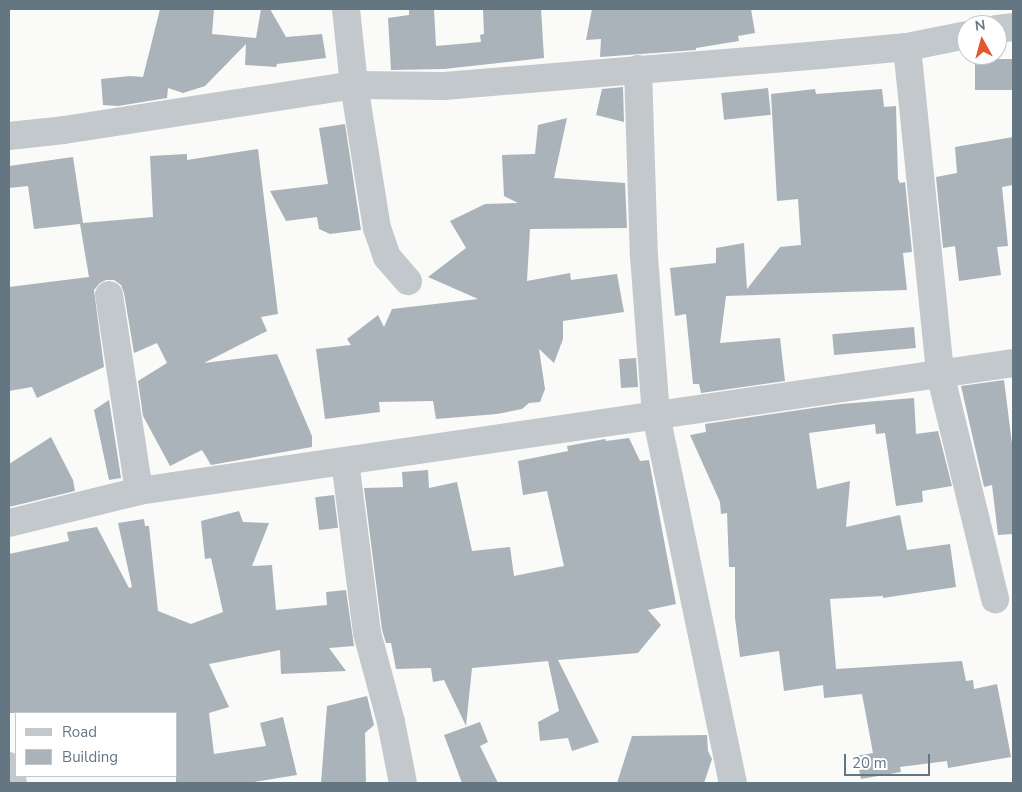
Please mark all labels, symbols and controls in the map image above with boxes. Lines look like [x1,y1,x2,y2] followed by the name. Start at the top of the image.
[957,15,1007,65] north arrow
[974,16,987,36] text: N
[15,712,178,777] legend
[62,722,97,742] text: Road
[847,744,933,776] scale bar
[62,747,118,767] text: Building
[852,753,887,773] text: 20 m

